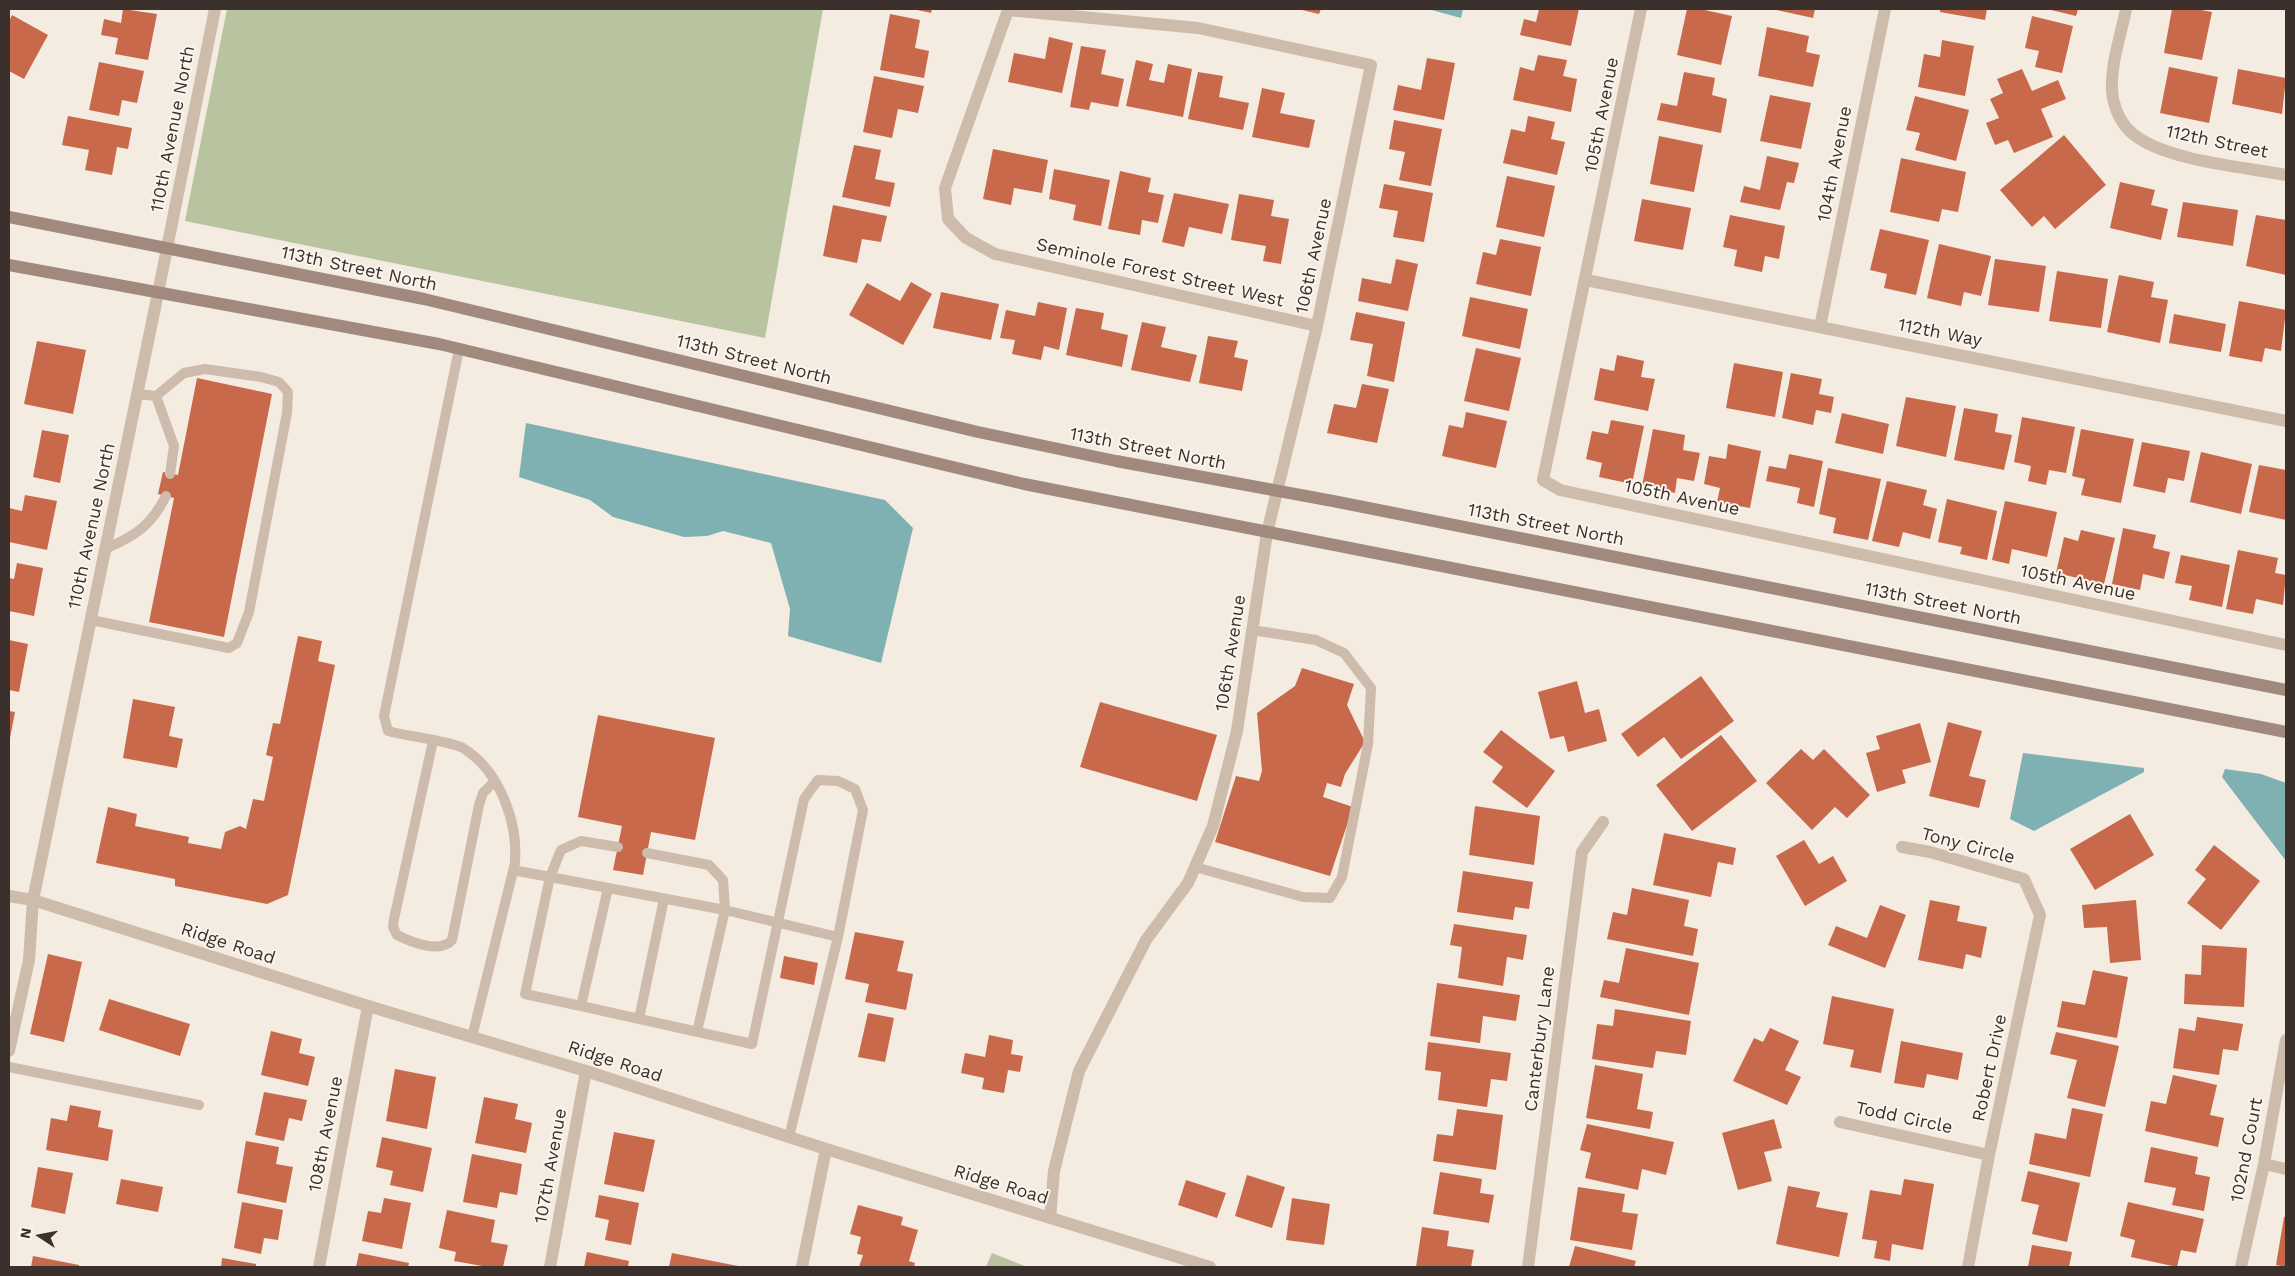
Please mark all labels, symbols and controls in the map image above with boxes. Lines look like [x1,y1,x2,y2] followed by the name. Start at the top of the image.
[146,44,200,214] street label: 110th Avenue North
[1580,55,1624,175] street label: 105th Avenue
[1813,104,1857,224] street label: 104th Avenue
[2164,121,2270,163] street label: 112th Street
[1291,196,1337,316] street label: 106th Avenue
[1034,234,1286,312] street label: Seminole Forest Street West
[279,242,439,296] street label: 113th Street North
[1896,314,1984,352] street label: 112th Way
[674,330,834,390] street label: 113th Street North
[1068,423,1228,475] street label: 113th Street North
[64,441,120,611] street label: 110th Avenue North
[1622,475,1742,521] street label: 105th Avenue
[1466,499,1626,551] street label: 113th Street North
[2018,560,2138,606] street label: 105th Avenue
[1863,578,2023,630] street label: 113th Street North
[1211,593,1251,713] street label: 106th Avenue
[1919,823,2017,869] street label: Tony Circle
[178,919,278,969] street label: Ridge Road
[1520,965,1560,1113] street label: Canterbury Lane
[1968,1012,2012,1124] street label: Robert Drive
[565,1037,665,1087] street label: Ridge Road
[304,1074,348,1194] street label: 108th Avenue
[2226,1096,2268,1204] street label: 102nd Court
[1854,1097,1954,1139] street label: Todd Circle
[530,1107,572,1225] street label: 107th Avenue
[951,1160,1051,1210] street label: Ridge Road
[15,1211,65,1261] north arrow
[16,1227,34,1240] text: N

